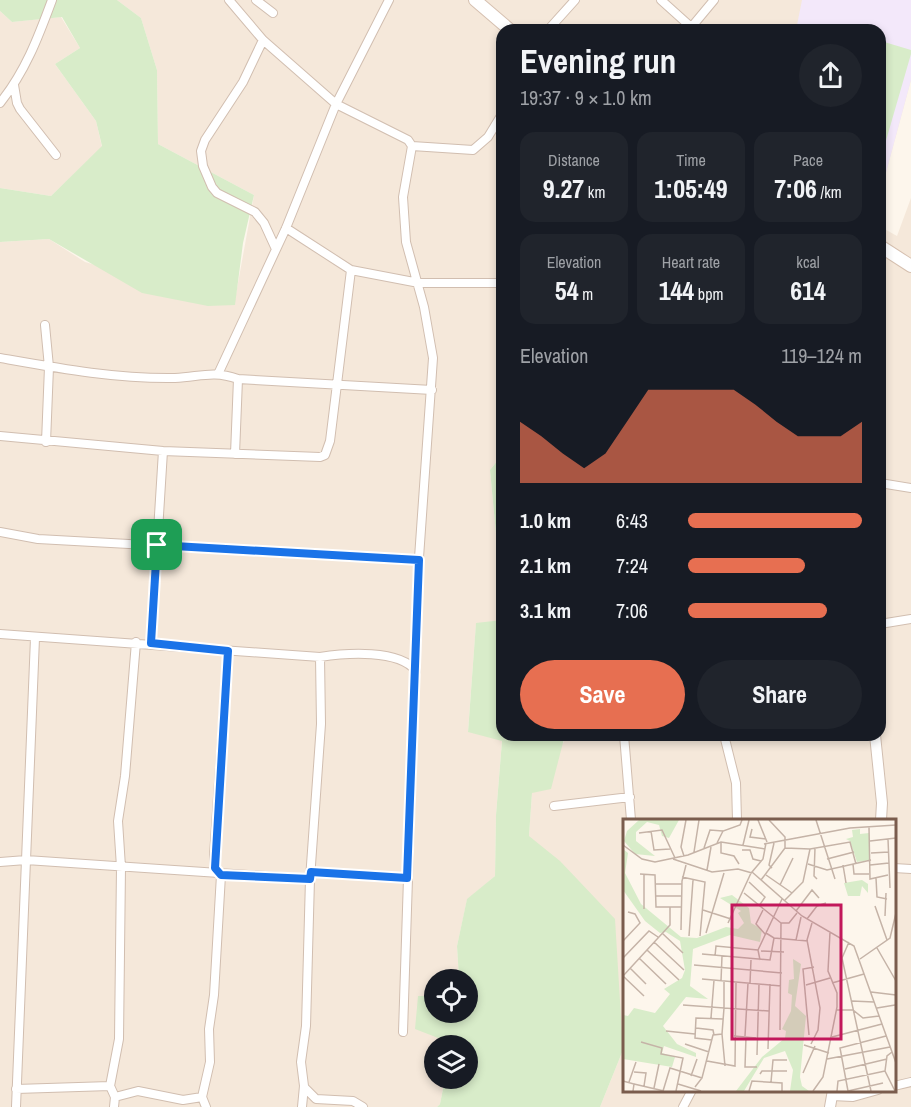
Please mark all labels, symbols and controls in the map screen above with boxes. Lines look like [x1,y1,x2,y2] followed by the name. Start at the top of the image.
[520,39,676,83] text: Evening run
[799,44,862,107] button: share
[520,84,652,111] text: 19:37 · 9 × 1.0 km
[548,149,600,171] text: Distance
[676,149,706,171] text: Time
[793,149,823,171] text: Pace
[543,171,584,206] text: 9.27
[654,171,728,206] text: 1:05:49
[774,171,817,206] text: 7:06
[584,181,605,203] text: km
[817,181,842,203] text: /km
[547,251,601,273] text: Elevation
[662,251,720,273] text: Heart rate
[796,251,820,273] text: kcal
[555,273,579,308] text: 54
[659,273,694,308] text: 144
[790,273,826,308] text: 614
[579,283,593,305] text: m
[694,283,723,305] text: bpm
[520,342,588,369] text: Elevation
[781,342,862,369] text: 119–124 m
[520,507,571,534] text: 1.0 km
[616,507,648,534] text: 6:43
[131,519,182,570] pin
[140,528,173,561] icon: arrive
[520,552,571,579] text: 2.1 km
[616,552,648,579] text: 7:24
[520,597,571,624] text: 3.1 km
[616,597,648,624] text: 7:06
[520,660,685,729] button: Save
[697,660,862,729] button: Share
[623,819,896,1092] inset map
[424,969,478,1089] map controls
[424,969,478,1023] button: locate
[424,1035,478,1089] button: layers

